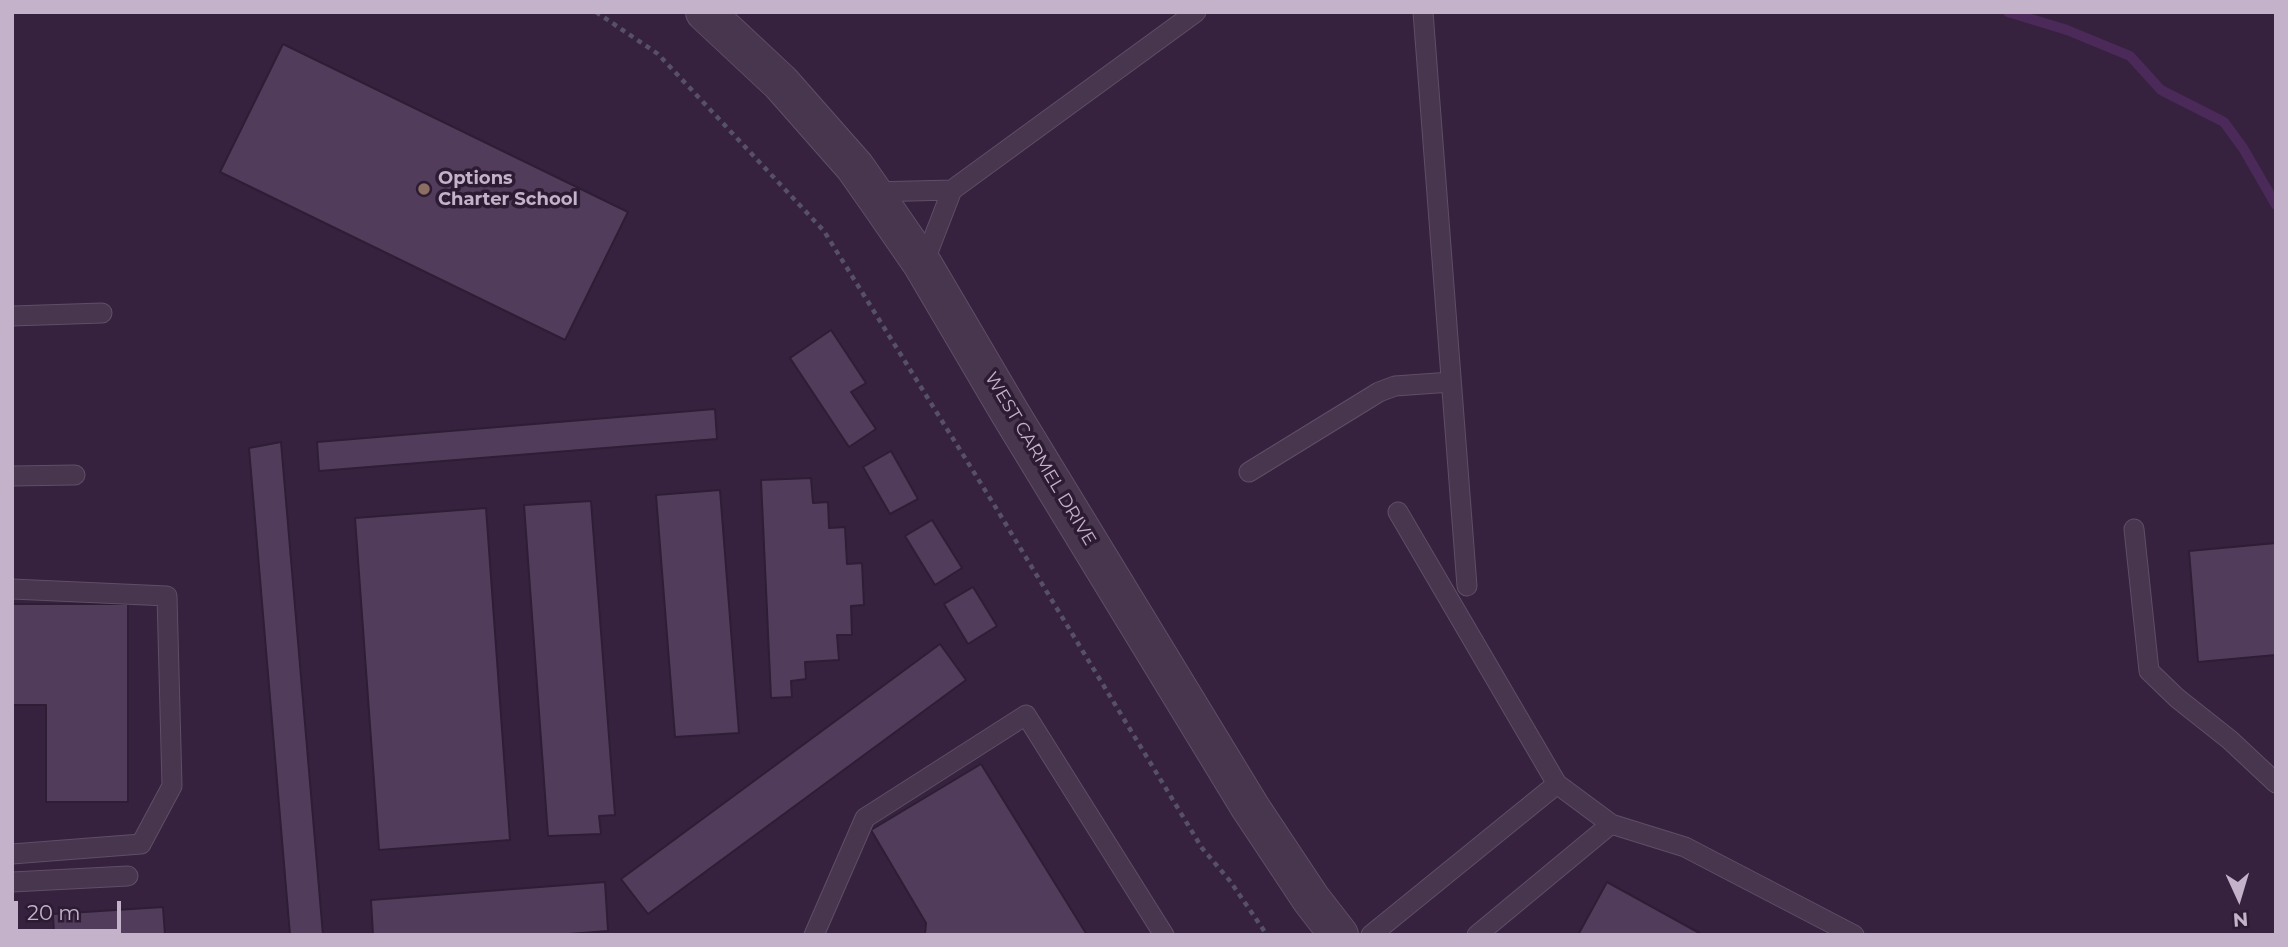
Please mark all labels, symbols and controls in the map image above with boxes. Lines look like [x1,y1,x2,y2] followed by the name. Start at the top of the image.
[438,168,578,210] place label: Options Charter School
[416,181,432,197] marker: Options Charter School
[980,369,1100,549] street label: WEST CARMEL DRIVE
[2204,863,2274,933] north arrow
[18,888,124,932] scale bar
[27,900,81,925] text: 20 m
[2232,907,2249,931] text: N

